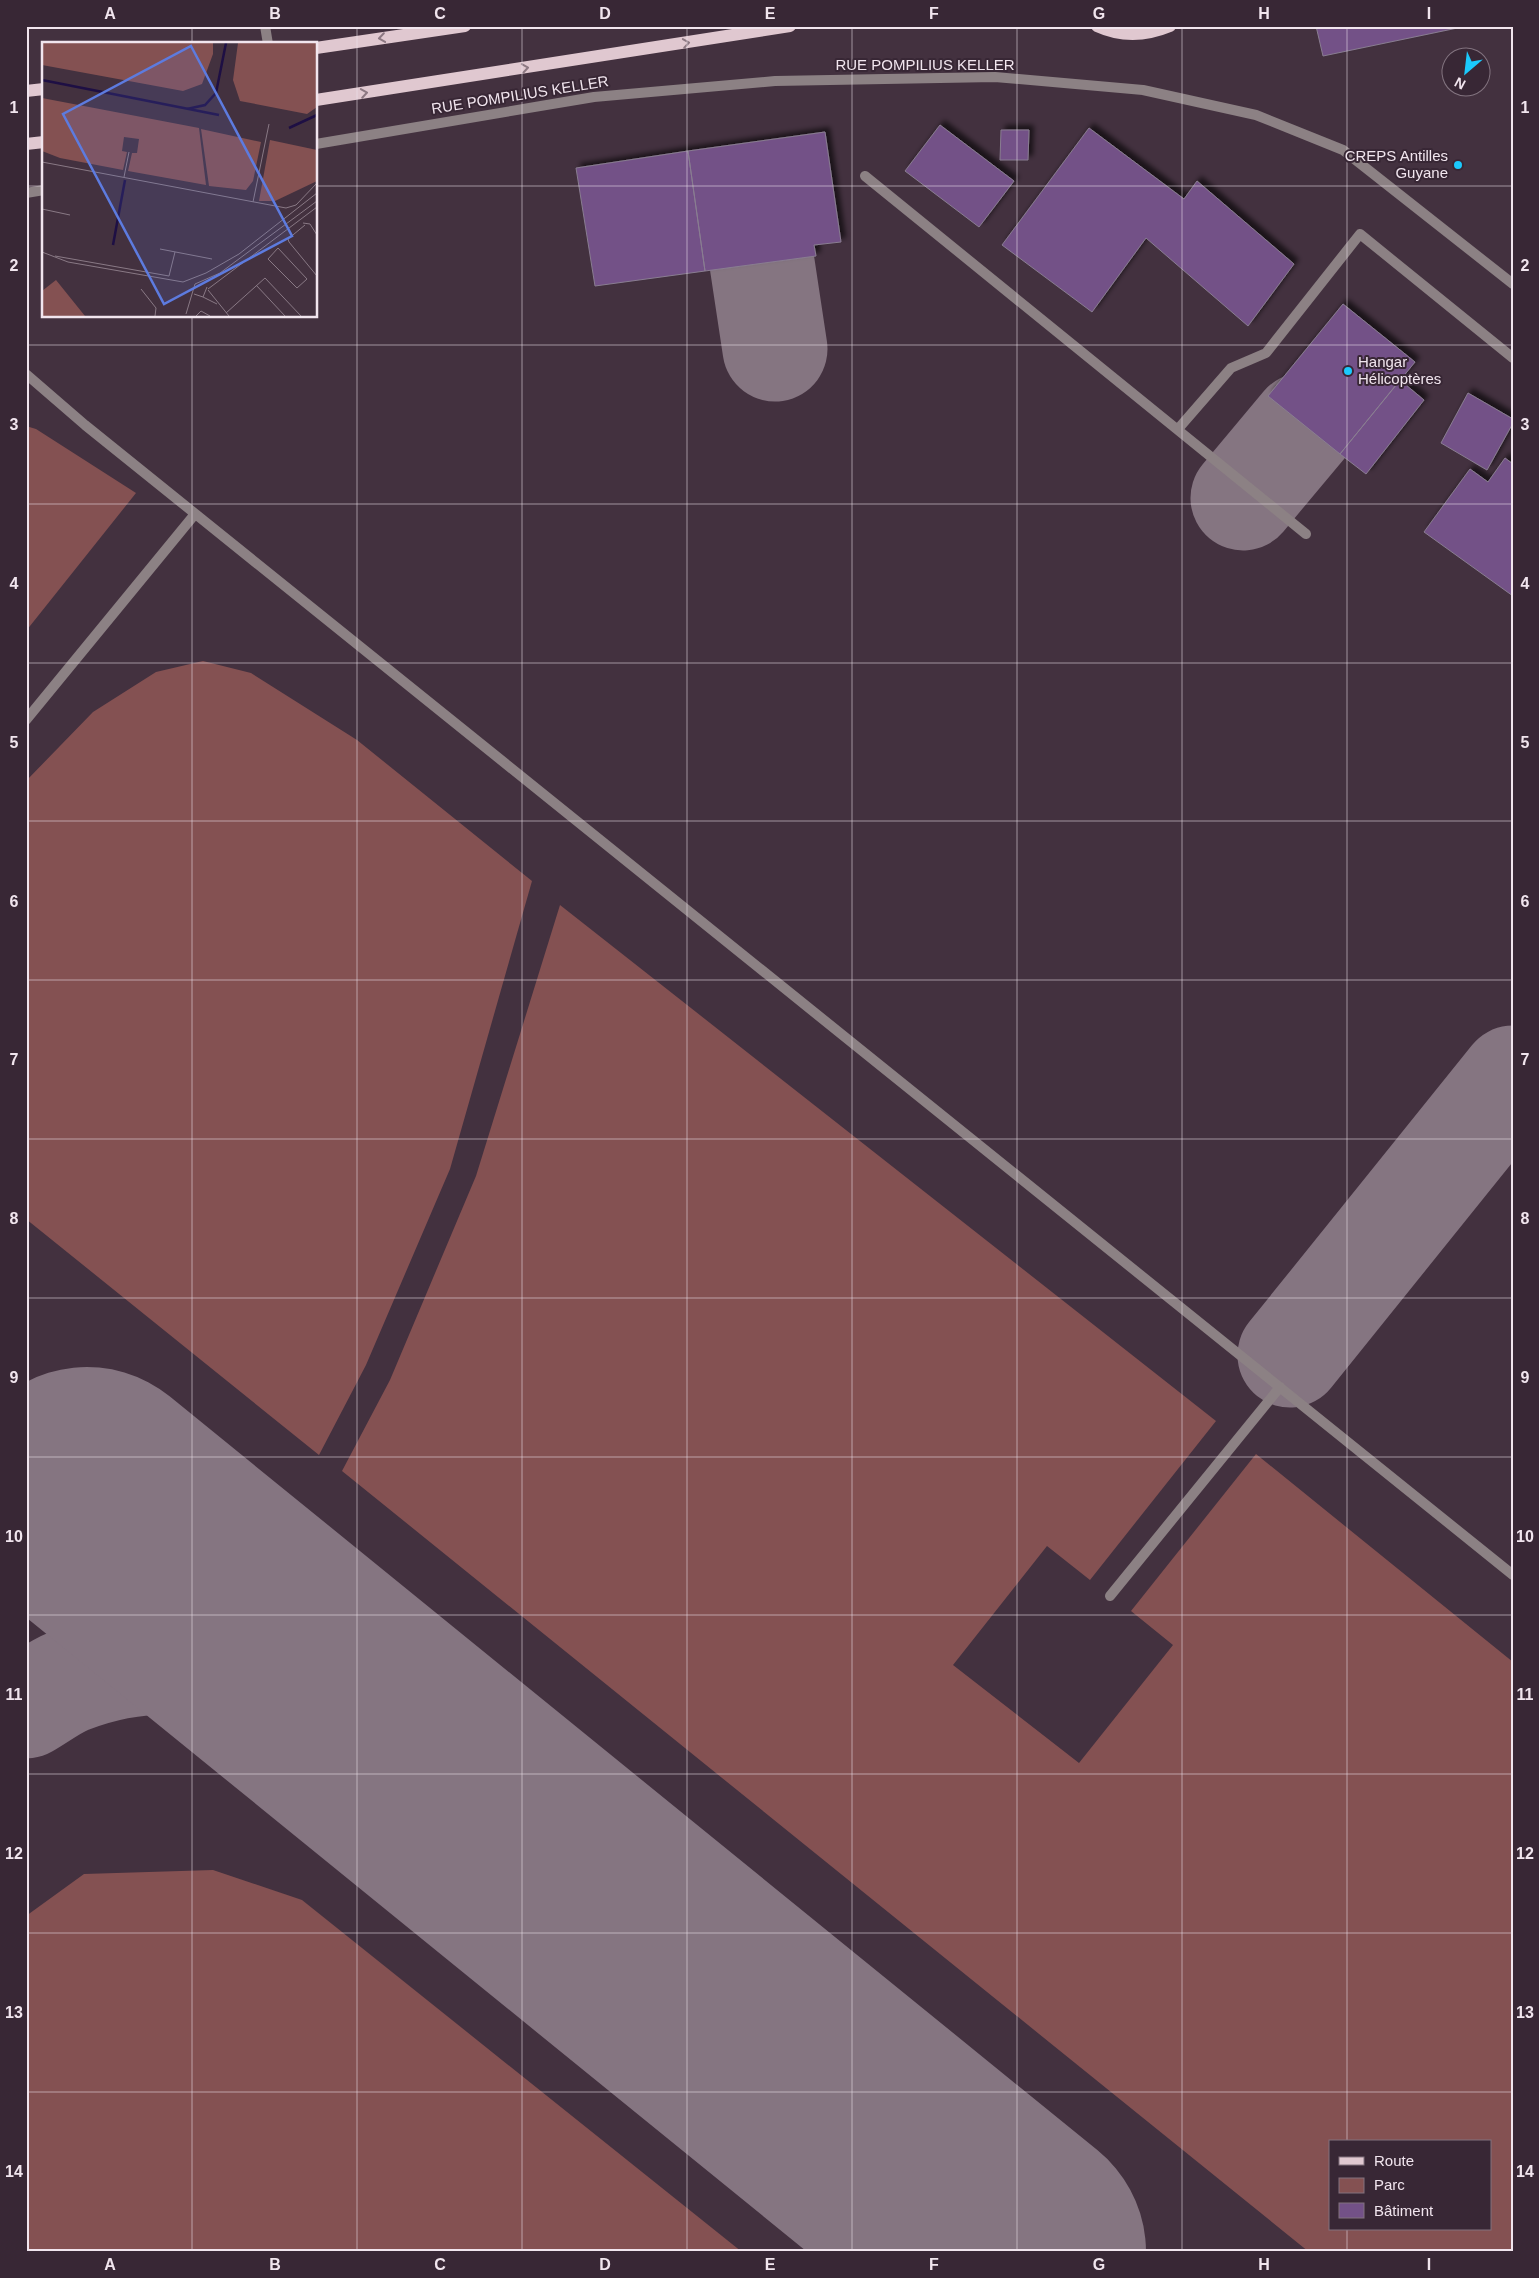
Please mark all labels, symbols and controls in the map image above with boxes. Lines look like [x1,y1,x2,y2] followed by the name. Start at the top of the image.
[104,5,116,22] text: A
[269,5,281,22] text: B
[434,5,446,22] text: C
[599,5,611,22] text: D
[765,5,776,22] text: E
[929,5,939,22] text: F
[1093,5,1105,22] text: G
[1258,5,1270,22] text: H
[1427,5,1431,22] text: I
[378,33,386,43] one-way arrow
[681,38,690,48] one-way arrow
[42,42,318,318] inset map
[1442,48,1492,98] north arrow
[835,56,1015,73] street label: RUE POMPILIUS KELLER
[521,63,529,73] one-way arrow
[430,72,610,117] street label: RUE POMPILIUS KELLER
[1452,74,1468,93] text: N
[360,88,369,98] one-way arrow
[10,99,19,116] text: 1
[1521,99,1530,116] text: 1
[1345,147,1448,181] place label: CREPS Antilles Guyane
[1452,159,1464,171] marker: CREPS Antilles Guyane
[10,257,19,274] text: 2
[1521,257,1530,274] text: 2
[1358,353,1441,387] place label: Hangar Hélicoptères
[1342,365,1354,377] marker: Hangar Hélicoptères
[10,416,19,433] text: 3
[1521,416,1530,433] text: 3
[10,575,19,592] text: 4
[1521,575,1530,592] text: 4
[10,734,19,751] text: 5
[1521,734,1530,751] text: 5
[10,893,19,910] text: 6
[1521,893,1530,910] text: 6
[10,1051,19,1068] text: 7
[1521,1051,1530,1068] text: 7
[10,1210,19,1227] text: 8
[1521,1210,1530,1227] text: 8
[10,1369,19,1386] text: 9
[1521,1369,1530,1386] text: 9
[5,1528,23,1545] text: 10
[1516,1528,1534,1545] text: 10
[6,1686,23,1703] text: 11
[1517,1686,1534,1703] text: 11
[5,1845,23,1862] text: 12
[1516,1845,1534,1862] text: 12
[5,2004,23,2021] text: 13
[1516,2004,1534,2021] text: 13
[1329,2140,1492,2230] legend
[1374,2152,1414,2169] text: Route
[5,2163,23,2180] text: 14
[1516,2163,1534,2180] text: 14
[1374,2176,1405,2193] text: Parc
[1374,2202,1434,2219] text: Bâtiment
[104,2256,116,2273] text: A
[269,2256,281,2273] text: B
[434,2256,446,2273] text: C
[599,2256,611,2273] text: D
[765,2256,776,2273] text: E
[929,2256,939,2273] text: F
[1093,2256,1105,2273] text: G
[1258,2256,1270,2273] text: H
[1427,2256,1431,2273] text: I

